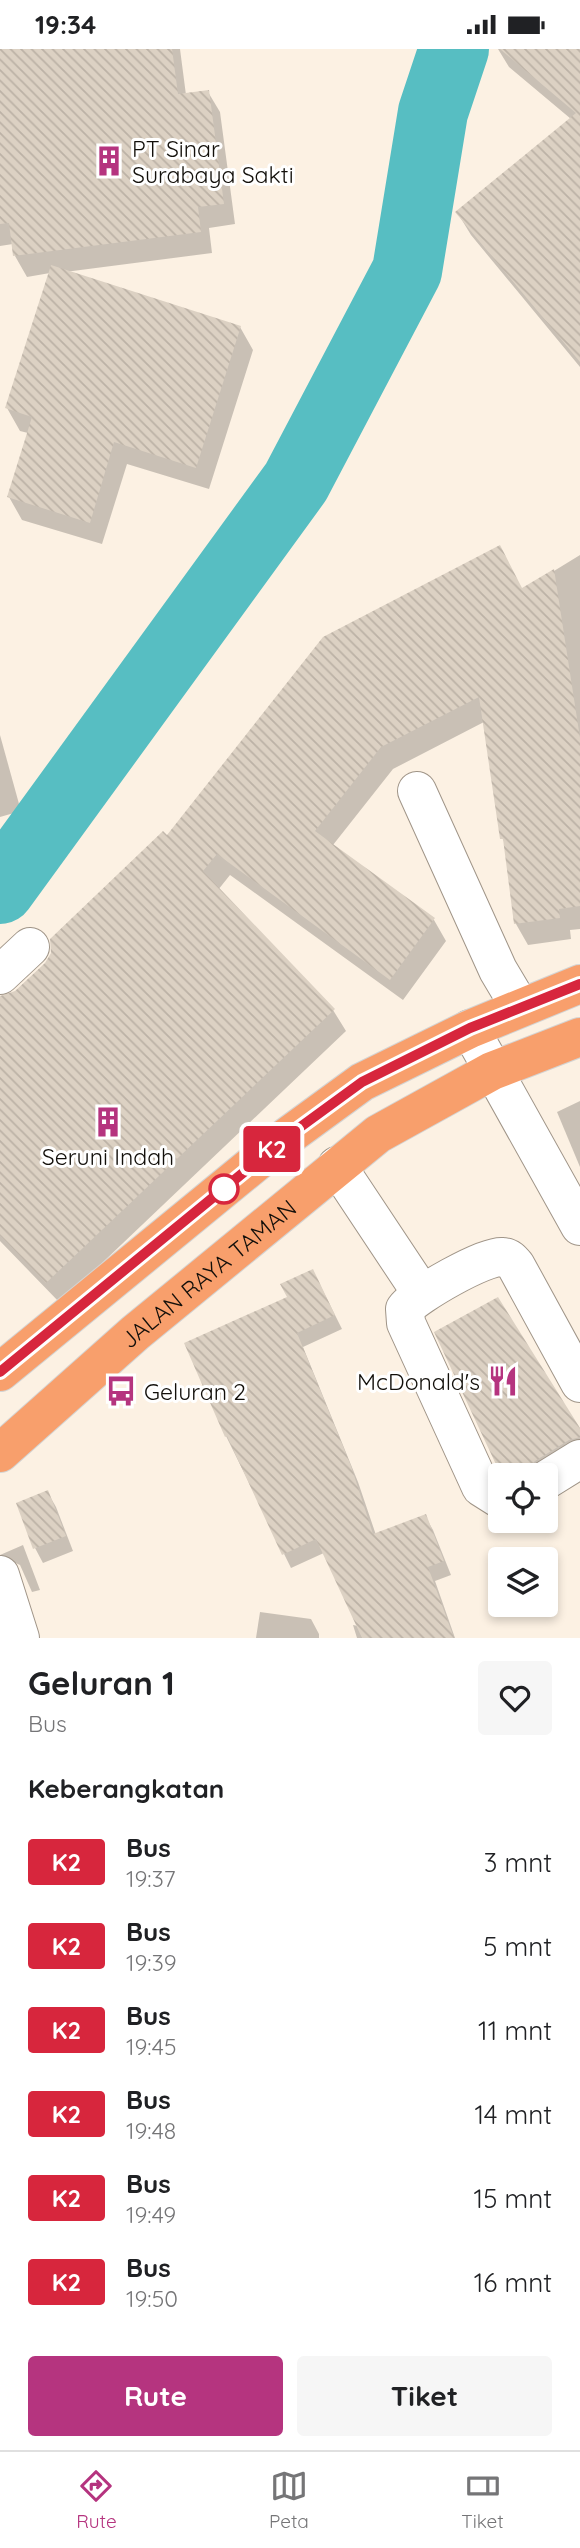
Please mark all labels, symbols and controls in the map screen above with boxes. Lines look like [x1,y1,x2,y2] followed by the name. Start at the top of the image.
[35,8,96,41] text: 19:34
[132,134,294,189] place label: PT Sinar Surabaya Sakti
[92,144,126,178] building icon: PT Sinar Surabaya Sakti
[91,1105,125,1139] building icon: Seruni Indah
[240,1126,304,1172] line badge: K2
[257,1134,287,1164] text: K2
[42,1142,174,1171] place label: Seruni Indah
[209,1174,239,1204] unlabelled marker
[114,1193,302,1354] street label: JALAN RAYA TAMAN
[486,1364,520,1398] restaurant icon: McDonald's
[357,1367,480,1396] place label: McDonald's
[104,1374,138,1408] bus stop icon: Geluran 2
[144,1377,246,1406] place label: Geluran 2
[488,1463,558,1617] map controls
[488,1463,558,1533] button: locate
[488,1547,558,1617] button: layers
[478,1661,552,1735] button: heart
[28,1662,175,1703] text: Geluran 1
[28,1709,67,1738] text: Bus
[28,1772,224,1805] text: Keberangkatan
[126,1831,171,1864] text: Bus
[484,1846,552,1879] text: 3 mnt
[52,1847,81,1877] text: K2
[126,1864,176,1893] text: 19:37
[126,1915,171,1948] text: Bus
[483,1930,552,1963] text: 5 mnt
[52,1931,81,1961] text: K2
[126,1948,177,1977] text: 19:39
[126,1999,171,2032] text: Bus
[478,2014,552,2047] text: 11 mnt
[52,2015,81,2045] text: K2
[126,2032,176,2061] text: 19:45
[126,2083,171,2116] text: Bus
[474,2098,552,2131] text: 14 mnt
[52,2099,81,2129] text: K2
[126,2116,176,2145] text: 19:48
[126,2167,171,2200] text: Bus
[474,2182,552,2215] text: 15 mnt
[52,2183,81,2213] text: K2
[126,2200,176,2229] text: 19:49
[126,2251,171,2284] text: Bus
[474,2266,552,2299] text: 16 mnt
[52,2267,81,2297] text: K2
[126,2284,178,2313] text: 19:50
[28,2356,283,2436] button: Rute
[297,2356,552,2436] button: Tiket
[76,2467,117,2533] tab: Rute
[269,2467,309,2533] tab: Peta
[461,2467,504,2533] tab: Tiket

